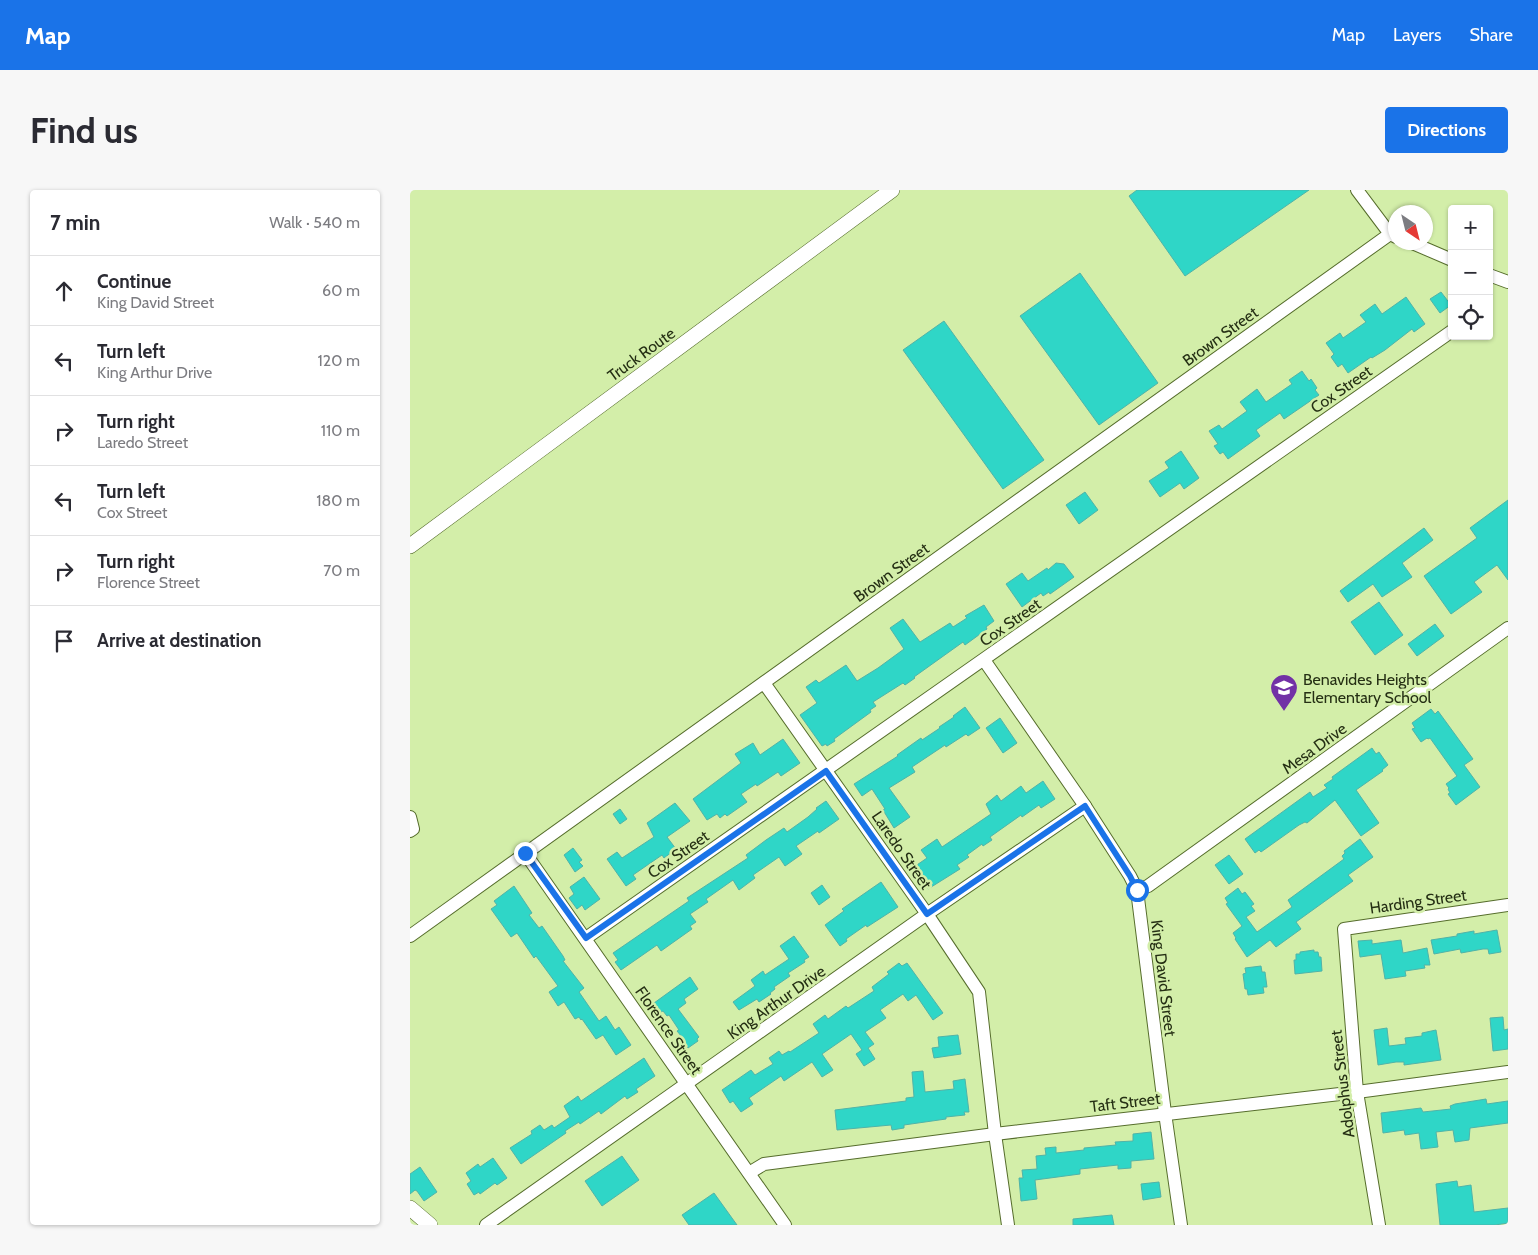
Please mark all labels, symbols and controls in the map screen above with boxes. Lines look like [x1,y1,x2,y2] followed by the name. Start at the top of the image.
[25,21,71,50] text: Map
[1332,24,1365,46] text: Map
[1393,24,1442,46] text: Layers
[1470,24,1513,46] text: Share
[1385,107,1508,153] button: Directions
[30,109,138,152] text: Find us
[1388,205,1433,250] north arrow
[1448,205,1493,340] map controls
[1448,205,1493,250] button: +
[50,210,100,235] text: 7 min
[269,213,360,232] text: Walk · 540 m
[1448,250,1493,295] button: −
[97,270,171,293] text: Continue
[50,277,78,305] icon: ahead
[322,281,360,300] text: 60 m
[97,293,214,312] text: King David Street
[1448,295,1493,340] button: locate
[1179,302,1262,370] street label: Brown Street
[604,324,679,385] street label: Truck Route
[97,340,165,363] text: Turn left
[50,347,78,375] icon: left
[318,351,360,370] text: 120 m
[1307,361,1376,417] street label: Cox Street
[97,363,212,382] text: King Arthur Drive
[97,410,175,433] text: Turn right
[50,417,78,445] icon: right
[321,421,360,440] text: 110 m
[97,433,188,452] text: Laredo Street
[97,480,165,503] text: Turn left
[50,487,78,515] icon: left
[316,491,360,510] text: 180 m
[97,503,167,522] text: Cox Street
[850,538,933,606] street label: Brown Street
[97,550,175,573] text: Turn right
[50,557,78,585] icon: right
[323,561,360,580] text: 70 m
[97,573,200,592] text: Florence Street
[976,594,1045,650] street label: Cox Street
[50,627,78,655] icon: arrive
[97,629,261,652] text: Arrive at destination
[1303,670,1431,707] place label: Benavides Heights Elementary School
[1269,673,1299,712] school or university icon: Benavides Heights Elementary School
[1278,719,1350,778] street label: Mesa Drive
[868,808,936,894] street label: Laredo Street
[644,826,713,882] street label: Cox Street
[514,842,537,865] route end
[1126,879,1149,902] route start
[1368,885,1468,918] street label: Harding Street
[1147,919,1180,1038] street label: King David Street
[724,962,829,1043] street label: King Arthur Drive
[631,983,706,1078] street label: Florence Street
[1326,1028,1359,1139] street label: Adolphus Street
[1089,1089,1162,1116] street label: Taft Street

